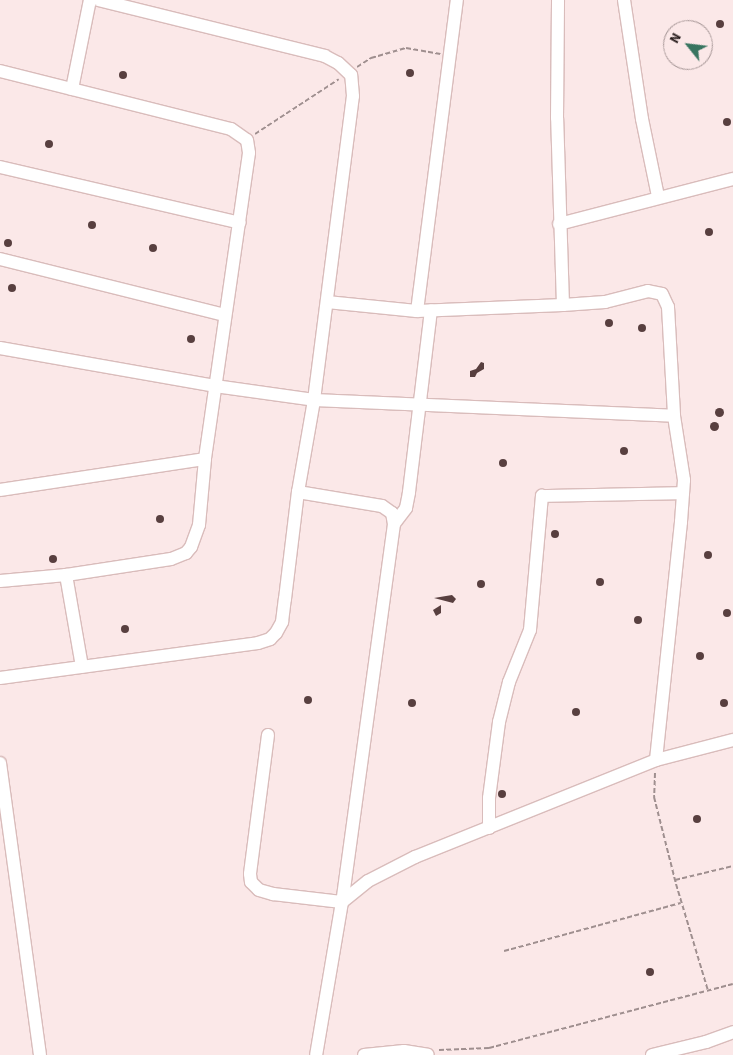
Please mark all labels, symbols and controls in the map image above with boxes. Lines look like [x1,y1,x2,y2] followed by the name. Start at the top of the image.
[663,20,713,70] north arrow
[665,29,687,47] text: N

